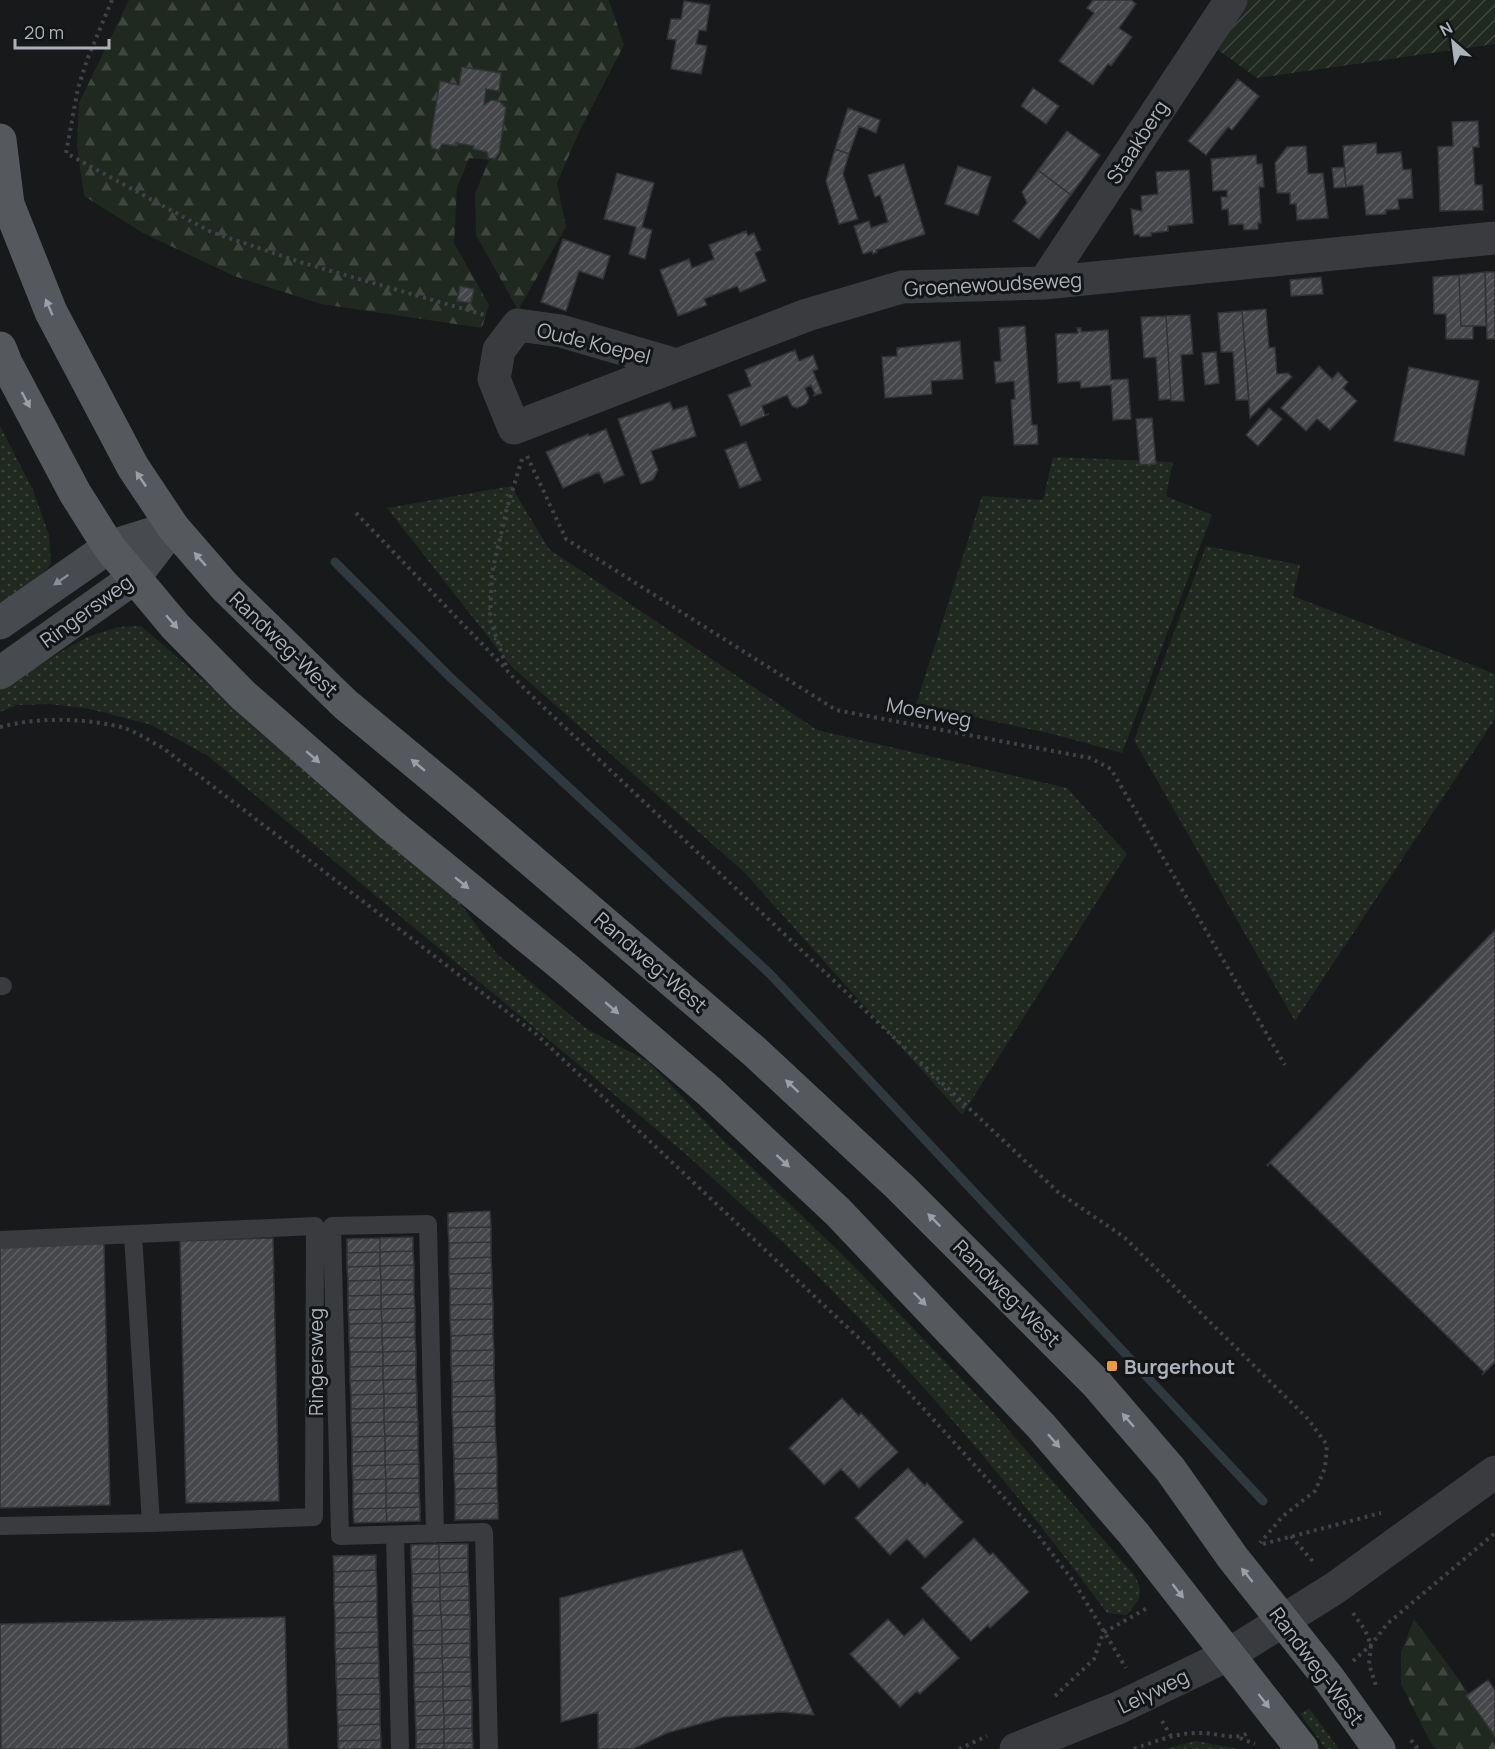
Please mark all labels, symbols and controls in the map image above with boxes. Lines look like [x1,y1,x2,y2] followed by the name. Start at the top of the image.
[15,12,110,50] scale bar
[1423,12,1483,72] north arrow
[1436,16,1456,41] text: N
[24,20,64,44] text: 20 m
[1100,95,1174,189] street label: Staakberg
[903,266,1083,302] street label: Groenewoudseweg
[44,297,54,315] one-way arrow
[534,316,654,370] street label: Oude Koepel
[21,392,31,409] one-way arrow
[135,471,147,487] one-way arrow
[194,551,207,567] one-way arrow
[34,568,138,654] street label: Ringersweg
[53,574,69,585] one-way arrow
[224,585,344,703] street label: Randweg-West
[165,614,178,629] one-way arrow
[884,691,974,733] street label: Moerweg
[305,750,320,763] one-way arrow
[410,758,426,771] one-way arrow
[454,876,469,889] one-way arrow
[589,906,713,1018] street label: Randweg-West
[604,1001,620,1014] one-way arrow
[785,1079,800,1093] one-way arrow
[776,1153,790,1167] one-way arrow
[927,1214,941,1228] one-way arrow
[948,1234,1066,1352] street label: Randweg-West
[913,1291,927,1305] one-way arrow
[302,1308,329,1416] street label: Ringersweg
[1124,1353,1235,1380] place label: Burgerhout
[1105,1359,1119,1373] marker: Burgerhout
[1122,1413,1135,1428] one-way arrow
[1047,1433,1060,1448] one-way arrow
[1240,1567,1253,1583] one-way arrow
[1172,1583,1185,1599] one-way arrow
[1264,1602,1370,1730] street label: Randweg-West
[1113,1662,1193,1720] street label: Lelyweg
[1258,1693,1270,1708] one-way arrow

